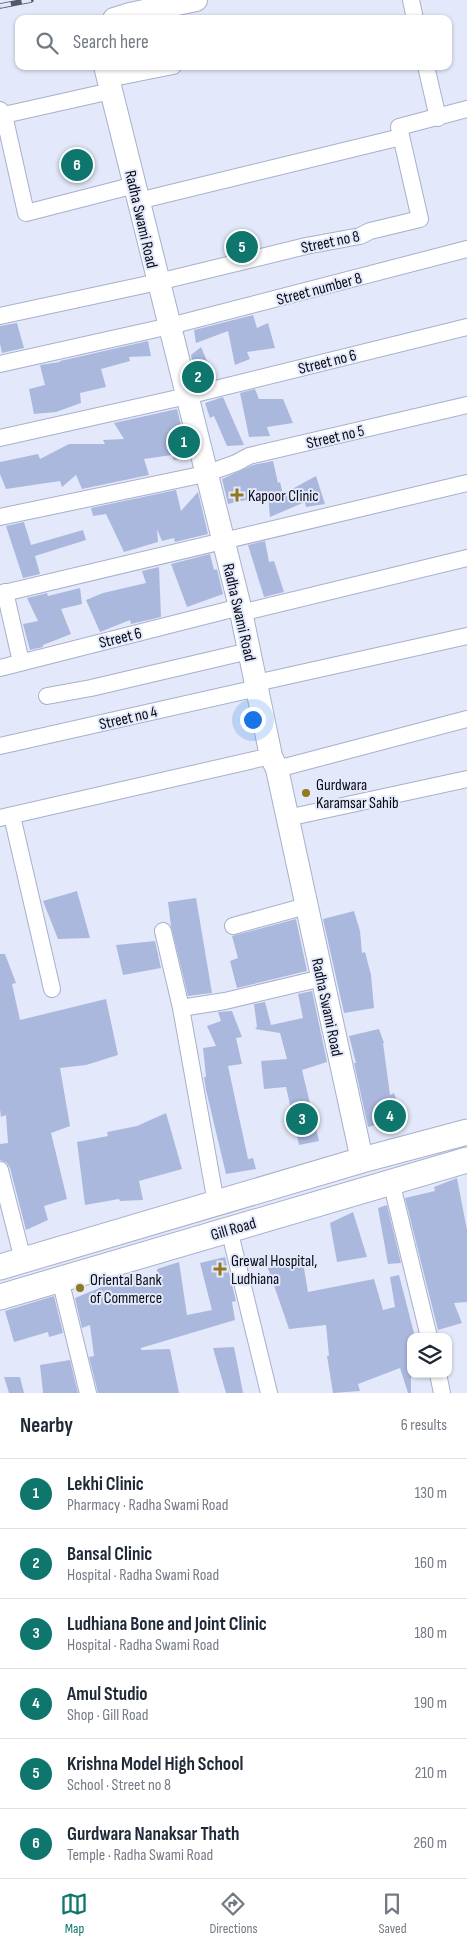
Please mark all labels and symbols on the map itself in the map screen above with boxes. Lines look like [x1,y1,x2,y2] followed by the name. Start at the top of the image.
[61,146,93,184] pin: 6
[120,169,161,270] street label: Radha Swami Road
[299,227,361,258] street label: Street no 8
[226,228,258,266] pin: 5
[275,269,364,310] street label: Street number 8
[296,346,358,379] street label: Street no 6
[182,358,214,396] pin: 2
[305,422,366,453] street label: Street no 5
[168,423,200,461] pin: 1
[248,487,319,506] place label: Kapoor Clinic
[230,488,244,502] marker: Kapoor Clinic
[218,562,259,663] street label: Radha Swami Road
[97,624,144,653] street label: Street 6
[97,702,160,734] street label: Street no 4
[240,707,266,733] your location
[316,776,399,813] place label: Gurdwara Karamsar Sahib
[300,787,312,799] marker: Gurdwara Karamsar Sahib
[307,957,346,1058] street label: Radha Swami Road
[374,1097,406,1135] pin: 4
[286,1100,318,1138] pin: 3
[209,1214,258,1245] street label: Gill Road
[231,1252,317,1289] place label: Grewal Hospital, Ludhiana
[213,1262,227,1276] marker: Grewal Hospital, Ludhiana
[90,1271,162,1308] place label: Oriental Bank of Commerce
[74,1282,86,1294] marker: Oriental Bank of Commerce

